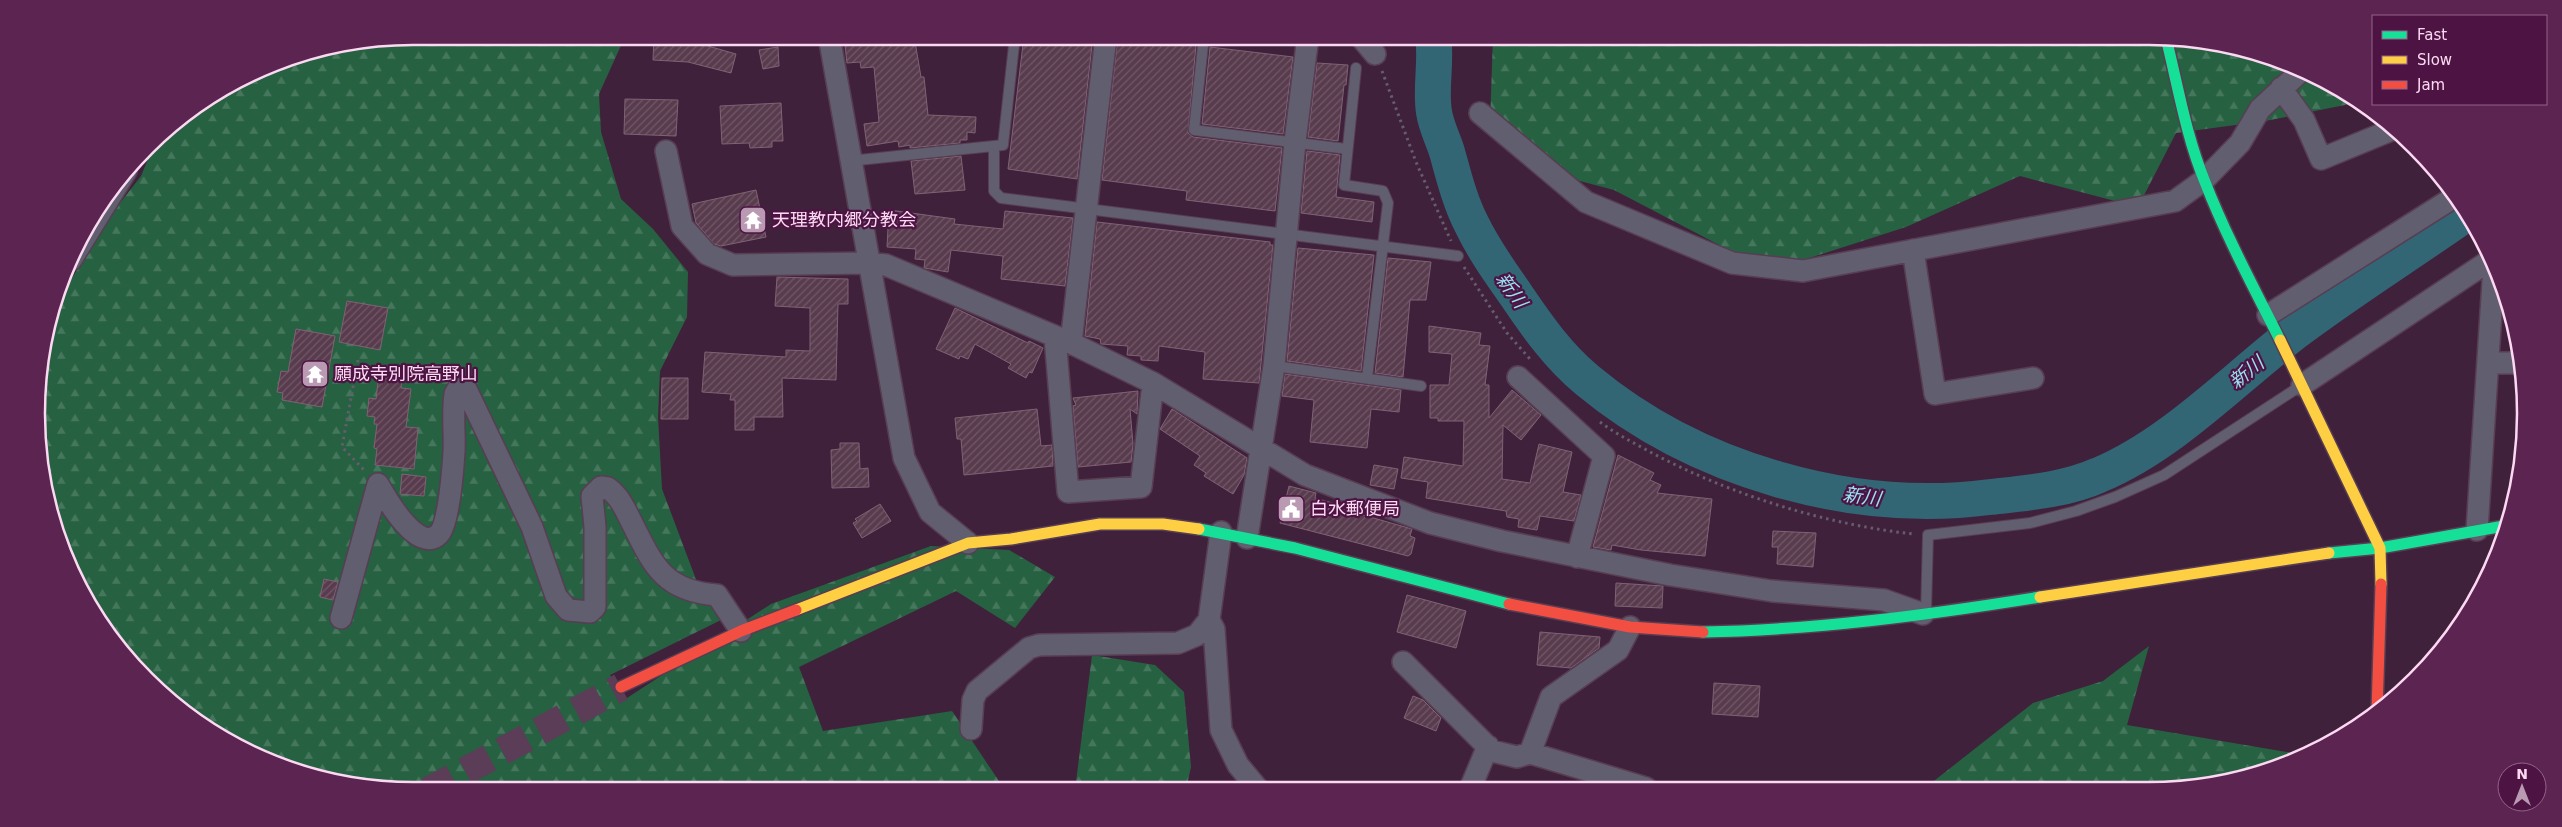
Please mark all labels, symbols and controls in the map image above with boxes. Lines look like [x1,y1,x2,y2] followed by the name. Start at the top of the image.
[2372,15,2547,105] legend
[2417,26,2447,44] text: Fast
[2417,51,2452,69] text: Slow
[2416,76,2445,94] text: Jam
[738,205,768,235] temple icon: 天理教内郷分教会
[772,209,916,230] place label: 天理教内郷分教会
[1492,268,1533,314] water label: 新川
[2224,350,2269,393] water label: 新川
[300,359,330,389] temple icon: 願成寺別院高野山
[334,363,478,384] place label: 願成寺別院高野山
[1842,482,1884,510] water label: 新川
[1276,494,1306,524] public building icon: 白水郵便局
[1310,498,1400,519] place label: 白水郵便局
[2497,762,2547,812] north arrow
[2516,766,2528,782] text: N

